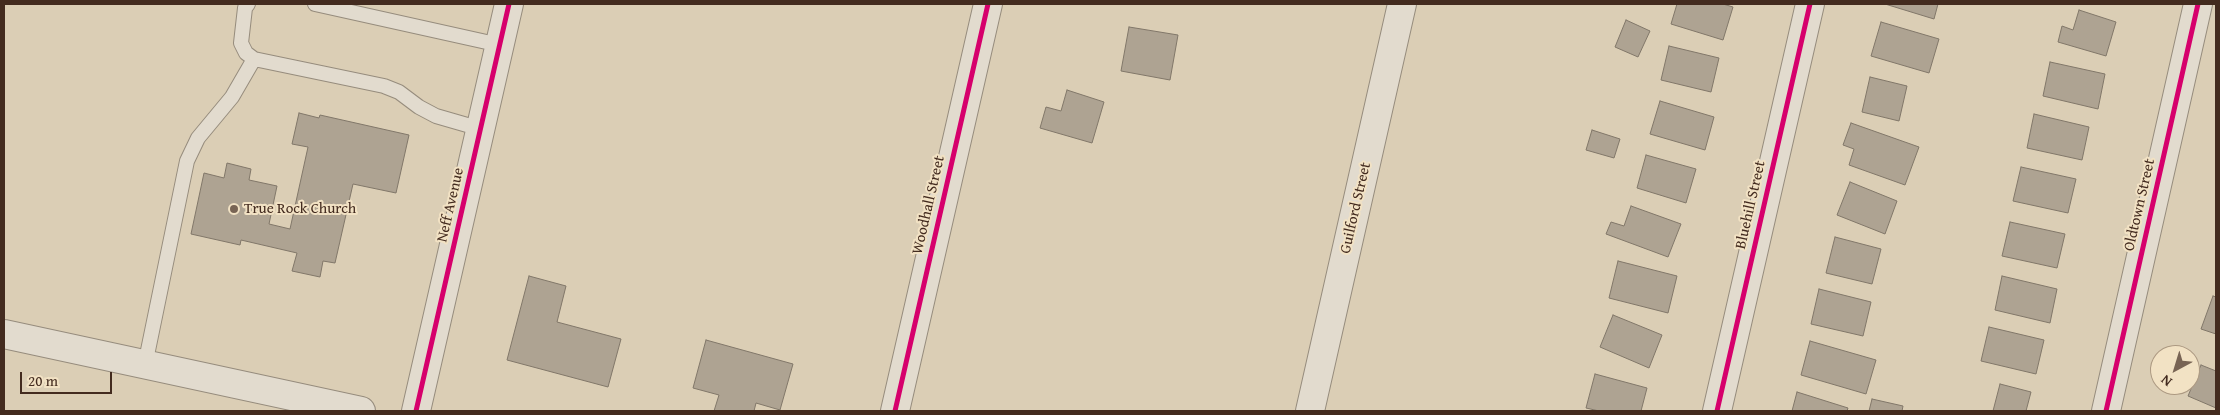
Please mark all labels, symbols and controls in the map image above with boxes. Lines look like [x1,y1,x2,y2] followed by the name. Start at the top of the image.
[909,154,949,256] street label: Woodhall Street
[2121,157,2159,253] street label: Oldtown Street
[1732,159,1770,251] street label: Bluehill Street
[1337,161,1375,255] street label: Guilford Street
[434,166,468,244] street label: Neff Avenue
[244,200,356,218] place label: True Rock Church
[228,203,240,215] marker: True Rock Church
[2150,345,2200,395] north arrow
[22,362,115,394] scale bar
[28,370,58,391] text: 20 m
[2156,370,2176,392] text: N

